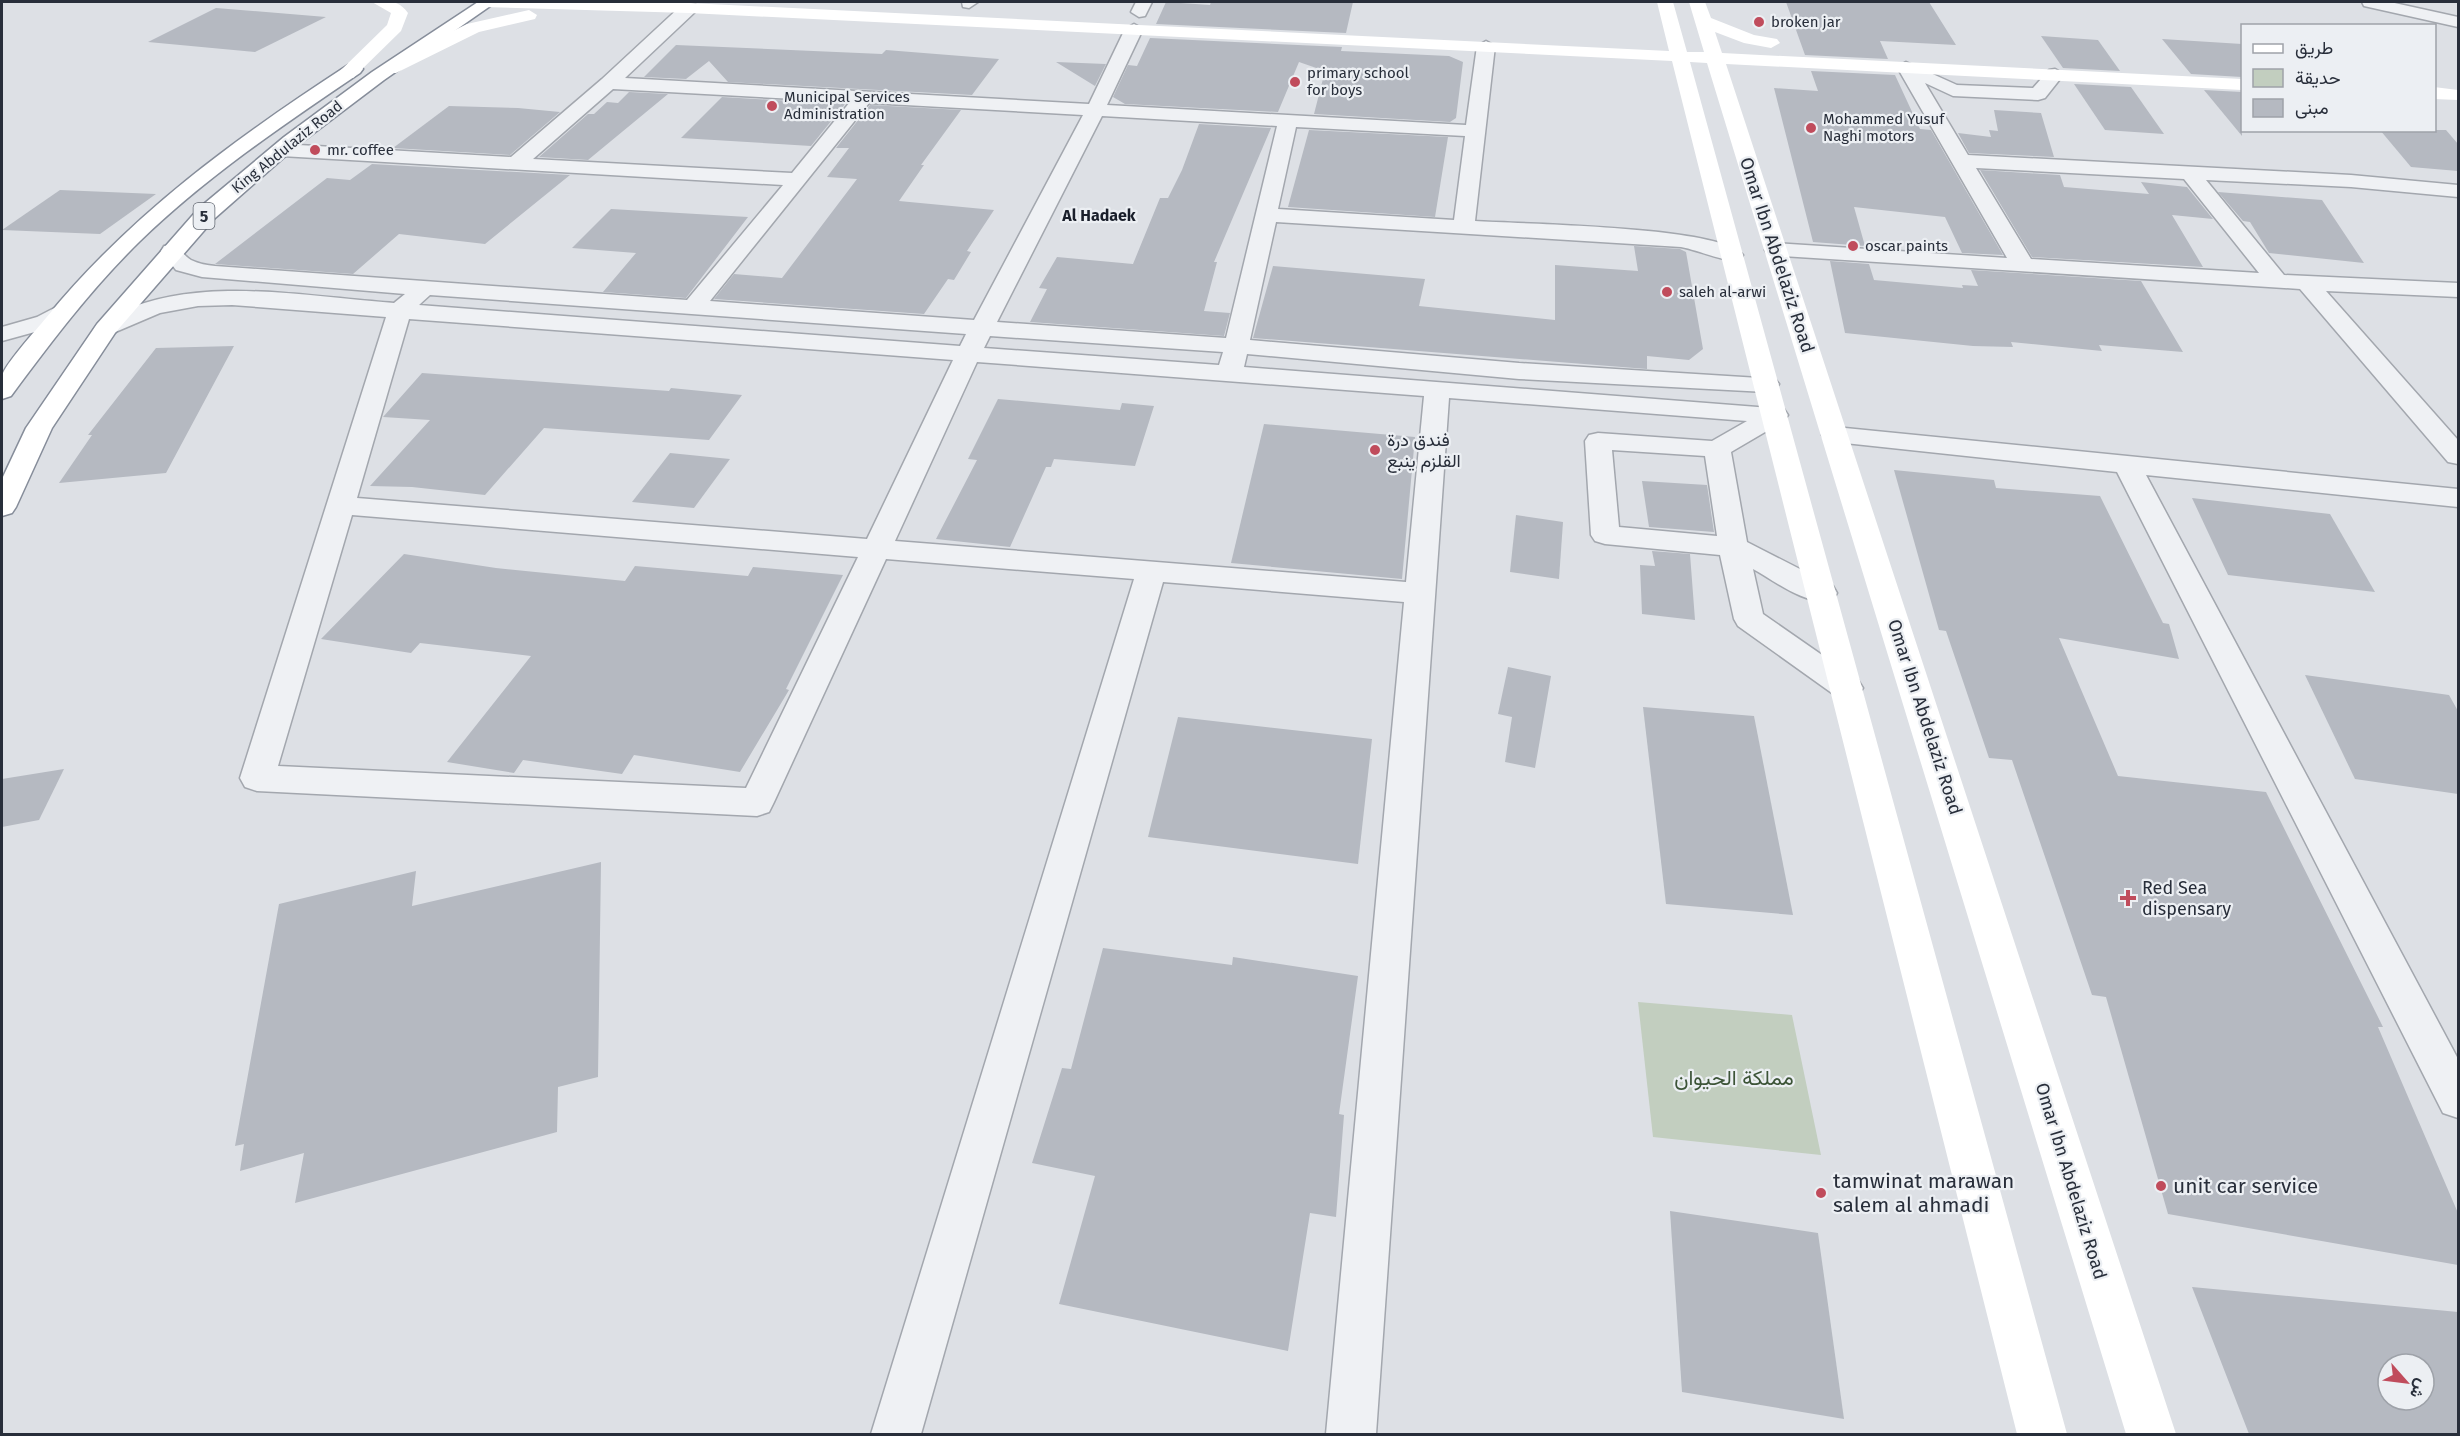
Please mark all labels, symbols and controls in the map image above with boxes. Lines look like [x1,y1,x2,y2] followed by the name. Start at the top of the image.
[1771,13,1841,31] place label: broken jar
[1752,15,1766,29] marker: broken jar
[2241,24,2436,132] legend
[2295,37,2333,59] text: طريق
[1307,64,1410,99] place label: primary school for boys
[2295,67,2341,89] text: حديقة
[1288,75,1302,89] marker: primary school for boys
[784,88,910,123] place label: Municipal Services Administration
[228,97,346,197] street label: King Abdulaziz Road
[2295,97,2329,119] text: مبنى
[765,99,779,113] marker: Municipal Services Administration
[1823,110,1945,145] place label: Mohammed Yusuf Naghi motors
[1804,121,1818,135] marker: Mohammed Yusuf Naghi motors
[327,141,394,159] place label: mr. coffee
[308,143,322,157] marker: mr. coffee
[1735,154,1819,356] street label: Omar Ibn Abdelaziz Road
[194,203,214,229] road number: 5
[1061,206,1136,225] district label: Al Hadaek
[1865,237,1948,255] place label: oscar paints
[1846,239,1860,253] marker: oscar paints
[1679,283,1766,301] place label: saleh al-arwi
[1660,285,1674,299] marker: saleh al-arwi
[1387,429,1461,473] place label: فندق درة القلزم ينبع
[1368,443,1382,457] marker: فندق درة القلزم ينبع
[1883,616,1967,818] street label: Omar Ibn Abdelaziz Road
[2142,877,2231,920] place label: Red Sea dispensary
[2119,889,2137,907] marker: Red Sea dispensary
[1674,1065,1794,1091] park label: مملكة الحيوان
[2031,1080,2111,1282] street label: Omar Ibn Abdelaziz Road
[1833,1168,2014,1218] place label: tamwinat marawan salem al ahmadi
[2173,1173,2318,1199] place label: unit car service
[2154,1179,2168,1193] marker: unit car service
[1814,1186,1828,1200] marker: tamwinat marawan salem al ahmadi
[2376,1352,2436,1412] north arrow
[2406,1376,2432,1402] text: ش

